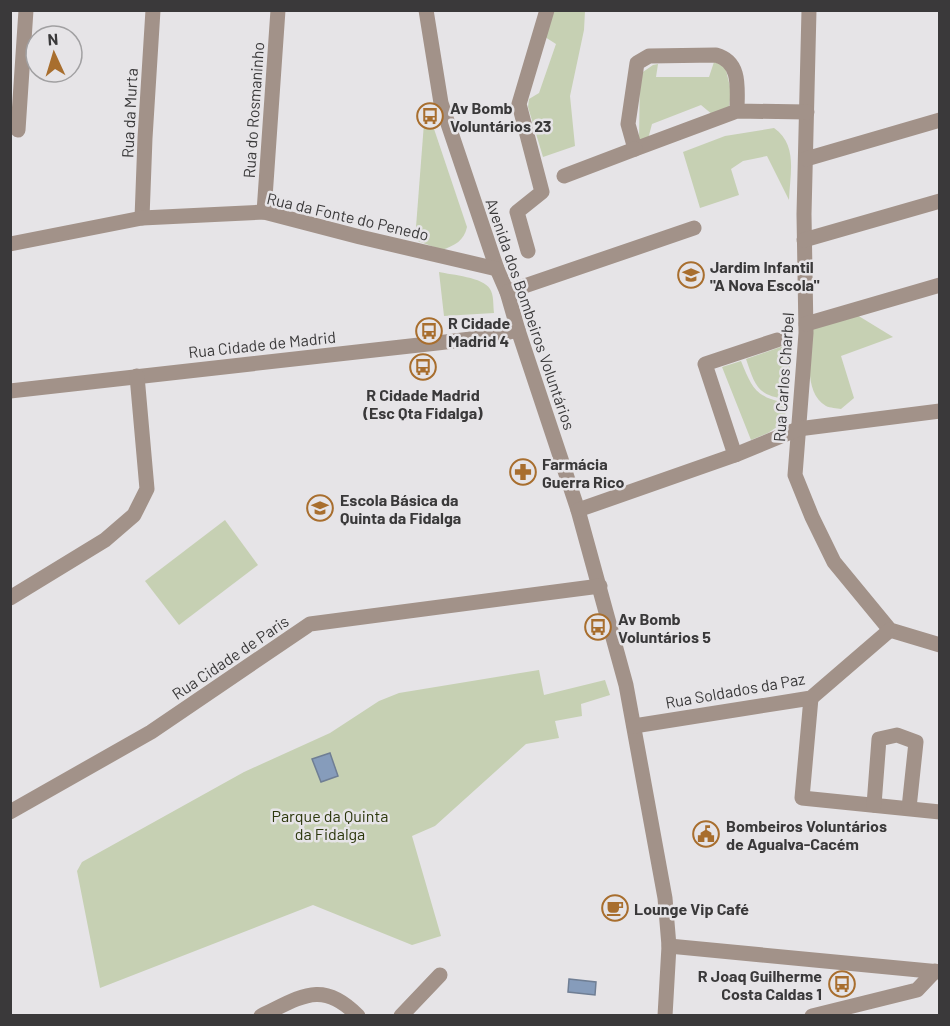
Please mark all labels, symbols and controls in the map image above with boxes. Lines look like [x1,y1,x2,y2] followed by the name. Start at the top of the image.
[24,24,84,84] north arrow
[47,29,59,48] text: N
[239,41,267,179] street label: Rua do Rosmaninho
[117,68,141,158] street label: Rua da Murta
[450,98,552,135] place label: Av Bomb Voluntários 23
[415,101,445,131] bus stop icon: Av Bomb Voluntários 23
[265,188,431,244] street label: Rua da Fonte do Penedo
[482,196,580,432] street label: Avenida dos Bombeiros Voluntários
[710,257,820,294] place label: Jardim Infantil "A Nova Escola"
[676,260,706,290] school or university icon: Jardim Infantil "A Nova Escola"
[769,312,797,442] street label: Rua Carlos Charbel
[448,313,510,350] place label: R Cidade Madrid 4
[414,316,444,346] bus stop icon: R Cidade Madrid 4
[187,327,337,361] street label: Rua Cidade de Madrid
[408,352,438,382] bus stop icon: R Cidade Madrid (Esc Qta Fidalga)
[362,385,483,422] place label: R Cidade Madrid (Esc Qta Fidalga)
[542,454,624,491] place label: Farmácia Guerra Rico
[508,457,538,487] pharmacy icon: Farmácia Guerra Rico
[340,490,461,527] place label: Escola Básica da Quinta da Fidalga
[305,493,335,523] school or university icon: Escola Básica da Quinta da Fidalga
[618,609,711,646] place label: Av Bomb Voluntários 5
[168,611,292,703] street label: Rua Cidade de Paris
[583,612,613,642] bus stop icon: Av Bomb Voluntários 5
[664,668,806,712] street label: Rua Soldados da Paz
[272,806,388,843] park label: Parque da Quinta da Fidalga
[726,816,887,853] place label: Bombeiros Voluntários de Agualva-Cacém
[691,819,721,849] public building icon: Bombeiros Voluntários de Agualva-Cacém
[600,893,630,923] cafe icon: Lounge Vip Café
[634,899,749,918] place label: Lounge Vip Café
[698,966,822,1003] place label: R Joaq Guilherme Costa Caldas 1
[827,969,857,999] bus stop icon: R Joaq Guilherme Costa Caldas 1

